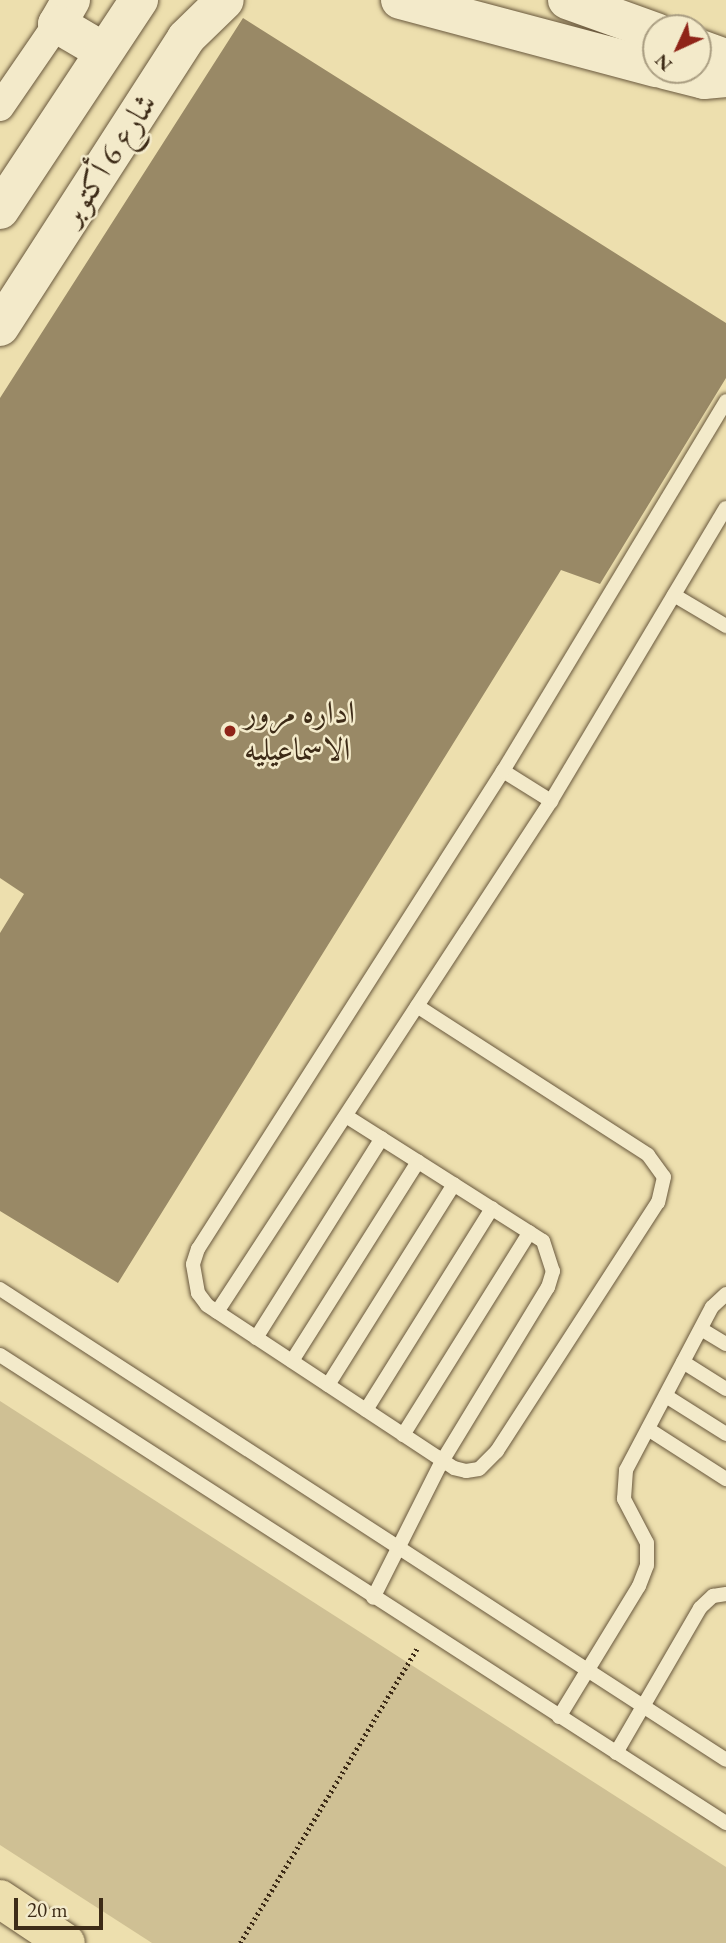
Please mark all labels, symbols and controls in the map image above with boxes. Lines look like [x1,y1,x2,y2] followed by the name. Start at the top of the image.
[642,14,712,84] north arrow
[649,49,677,77] text: N
[51,86,165,232] street label: شارع 6 أكتوبر
[244,694,355,769] place label: اداره مرور الاسماعيليه
[222,723,238,739] marker: اداره مرور الاسماعيليه
[18,1884,107,1928] scale bar
[27,1896,68,1923] text: 20 m

